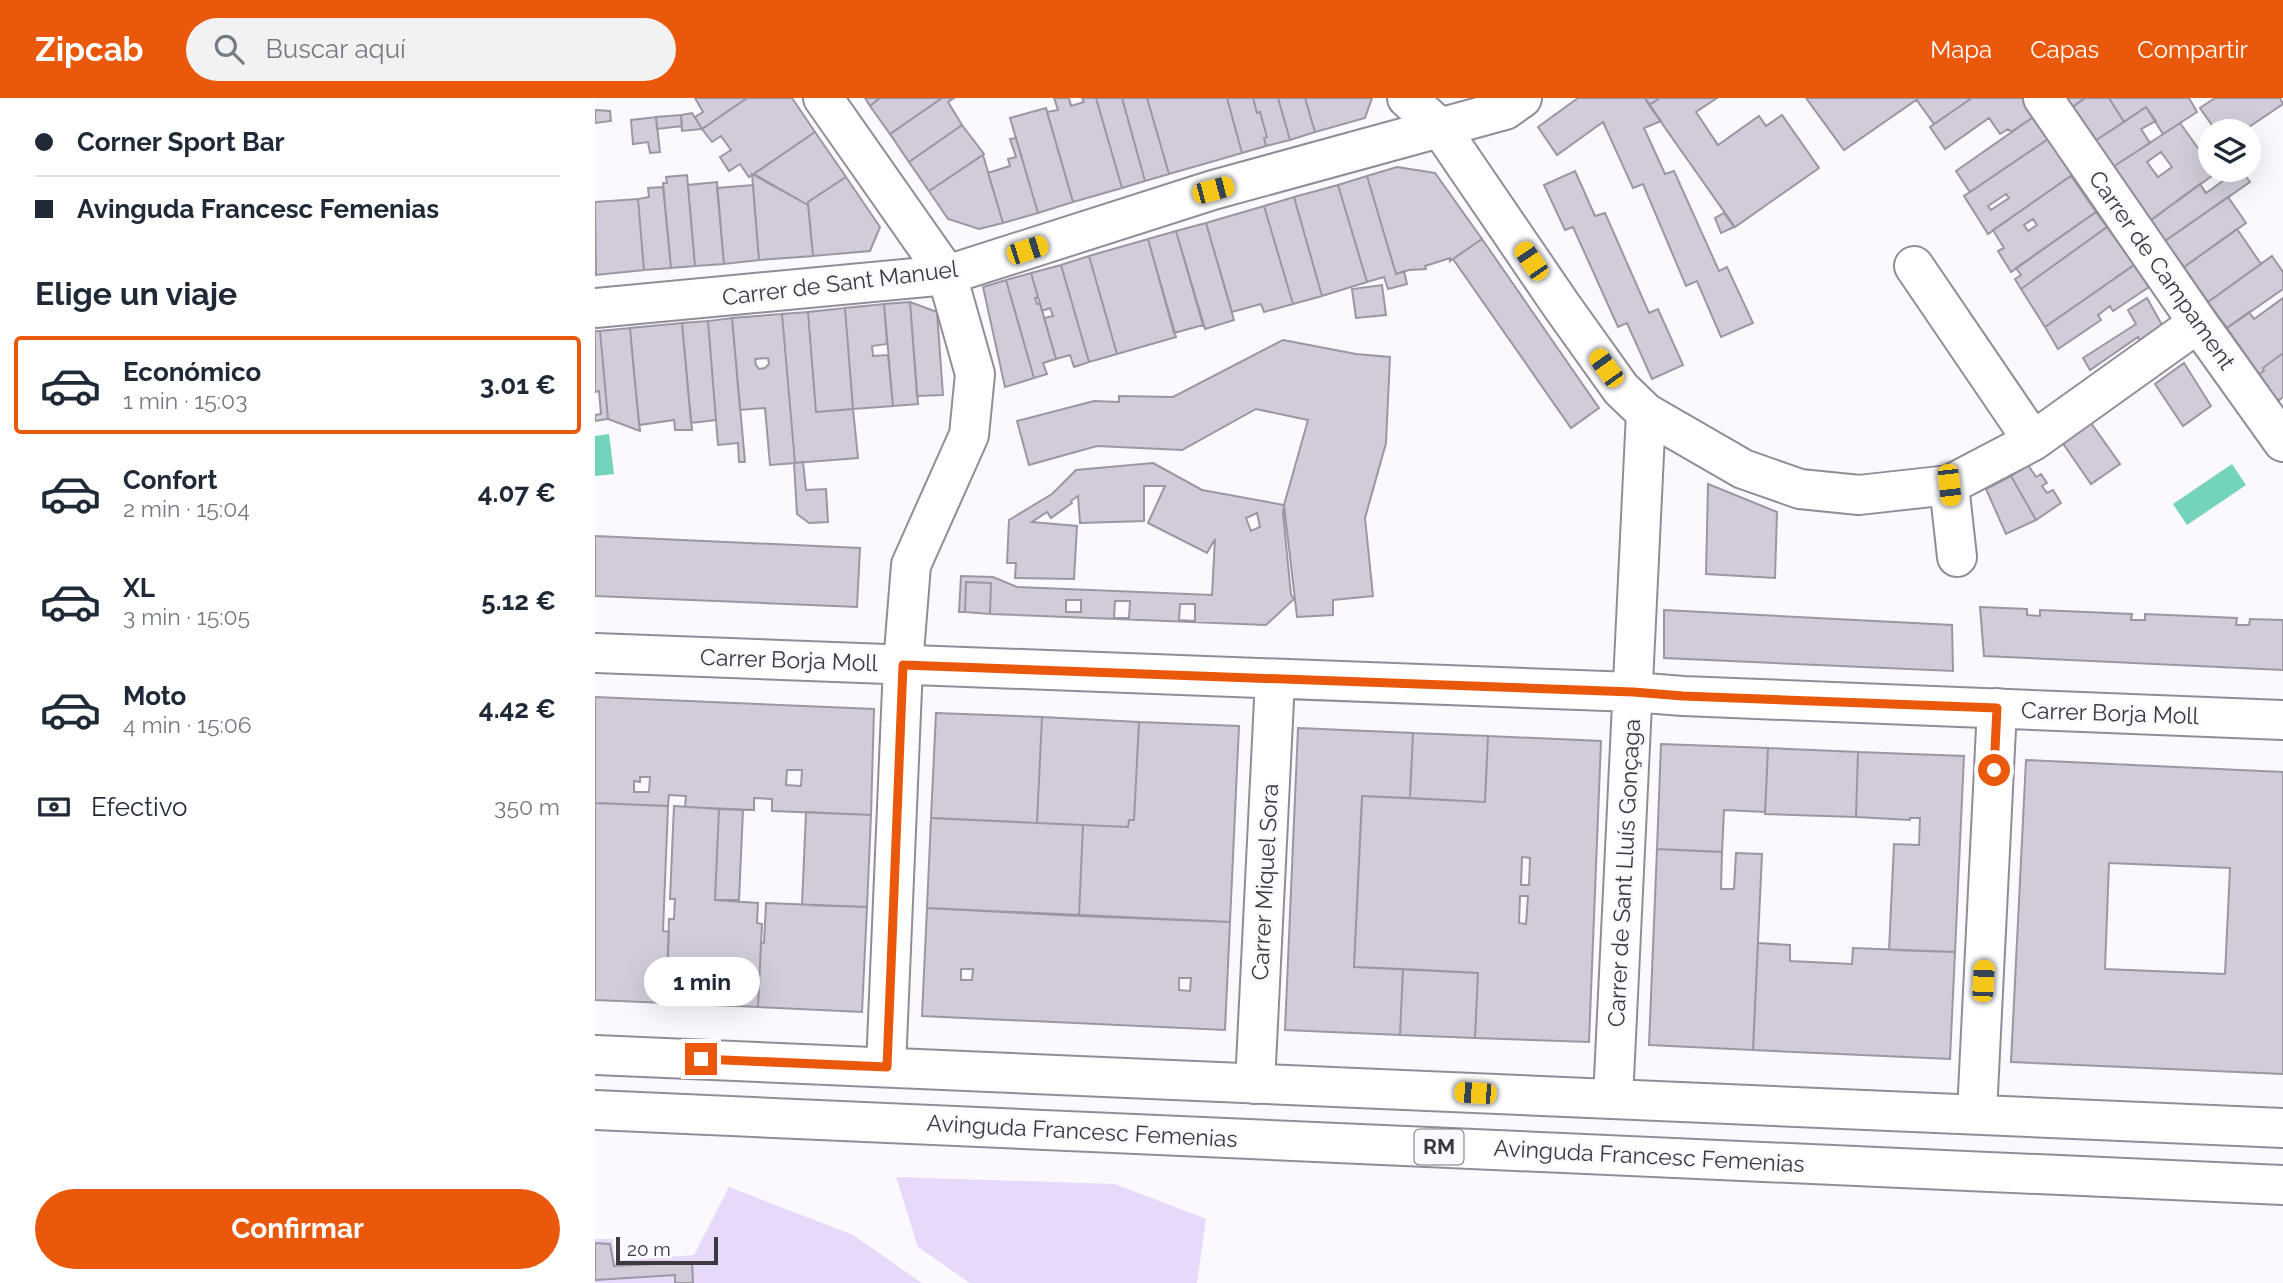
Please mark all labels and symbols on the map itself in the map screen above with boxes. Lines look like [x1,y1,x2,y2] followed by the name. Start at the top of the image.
[2084,165,2241,375] street label: Carrer de Campament
[1190,174,1237,206] car
[1004,234,1051,266] car
[1511,238,1552,284] car
[720,255,960,310] street label: Carrer de Sant Manuel
[1586,345,1627,391] car
[1937,463,1962,507] car
[700,643,879,676] street label: Carrer Borja Moll
[2021,696,2200,729] street label: Carrer Borja Moll
[1602,718,1645,1028] street label: Carrer de Sant Lluís Gonçaga
[1978,754,2010,786] route start
[1246,783,1283,981] street label: Carrer Miquel Sora
[643,958,759,1006] callout: 1 min
[1972,959,1995,1003] car
[685,1043,717,1075] route end
[1454,1081,1497,1105] car
[926,1109,1238,1152] street label: Avinguda Francesc Femenias
[1415,1130,1463,1164] road number: RM
[1493,1134,1805,1177] street label: Avinguda Francesc Femenias
[616,1234,717,1266] scale bar

